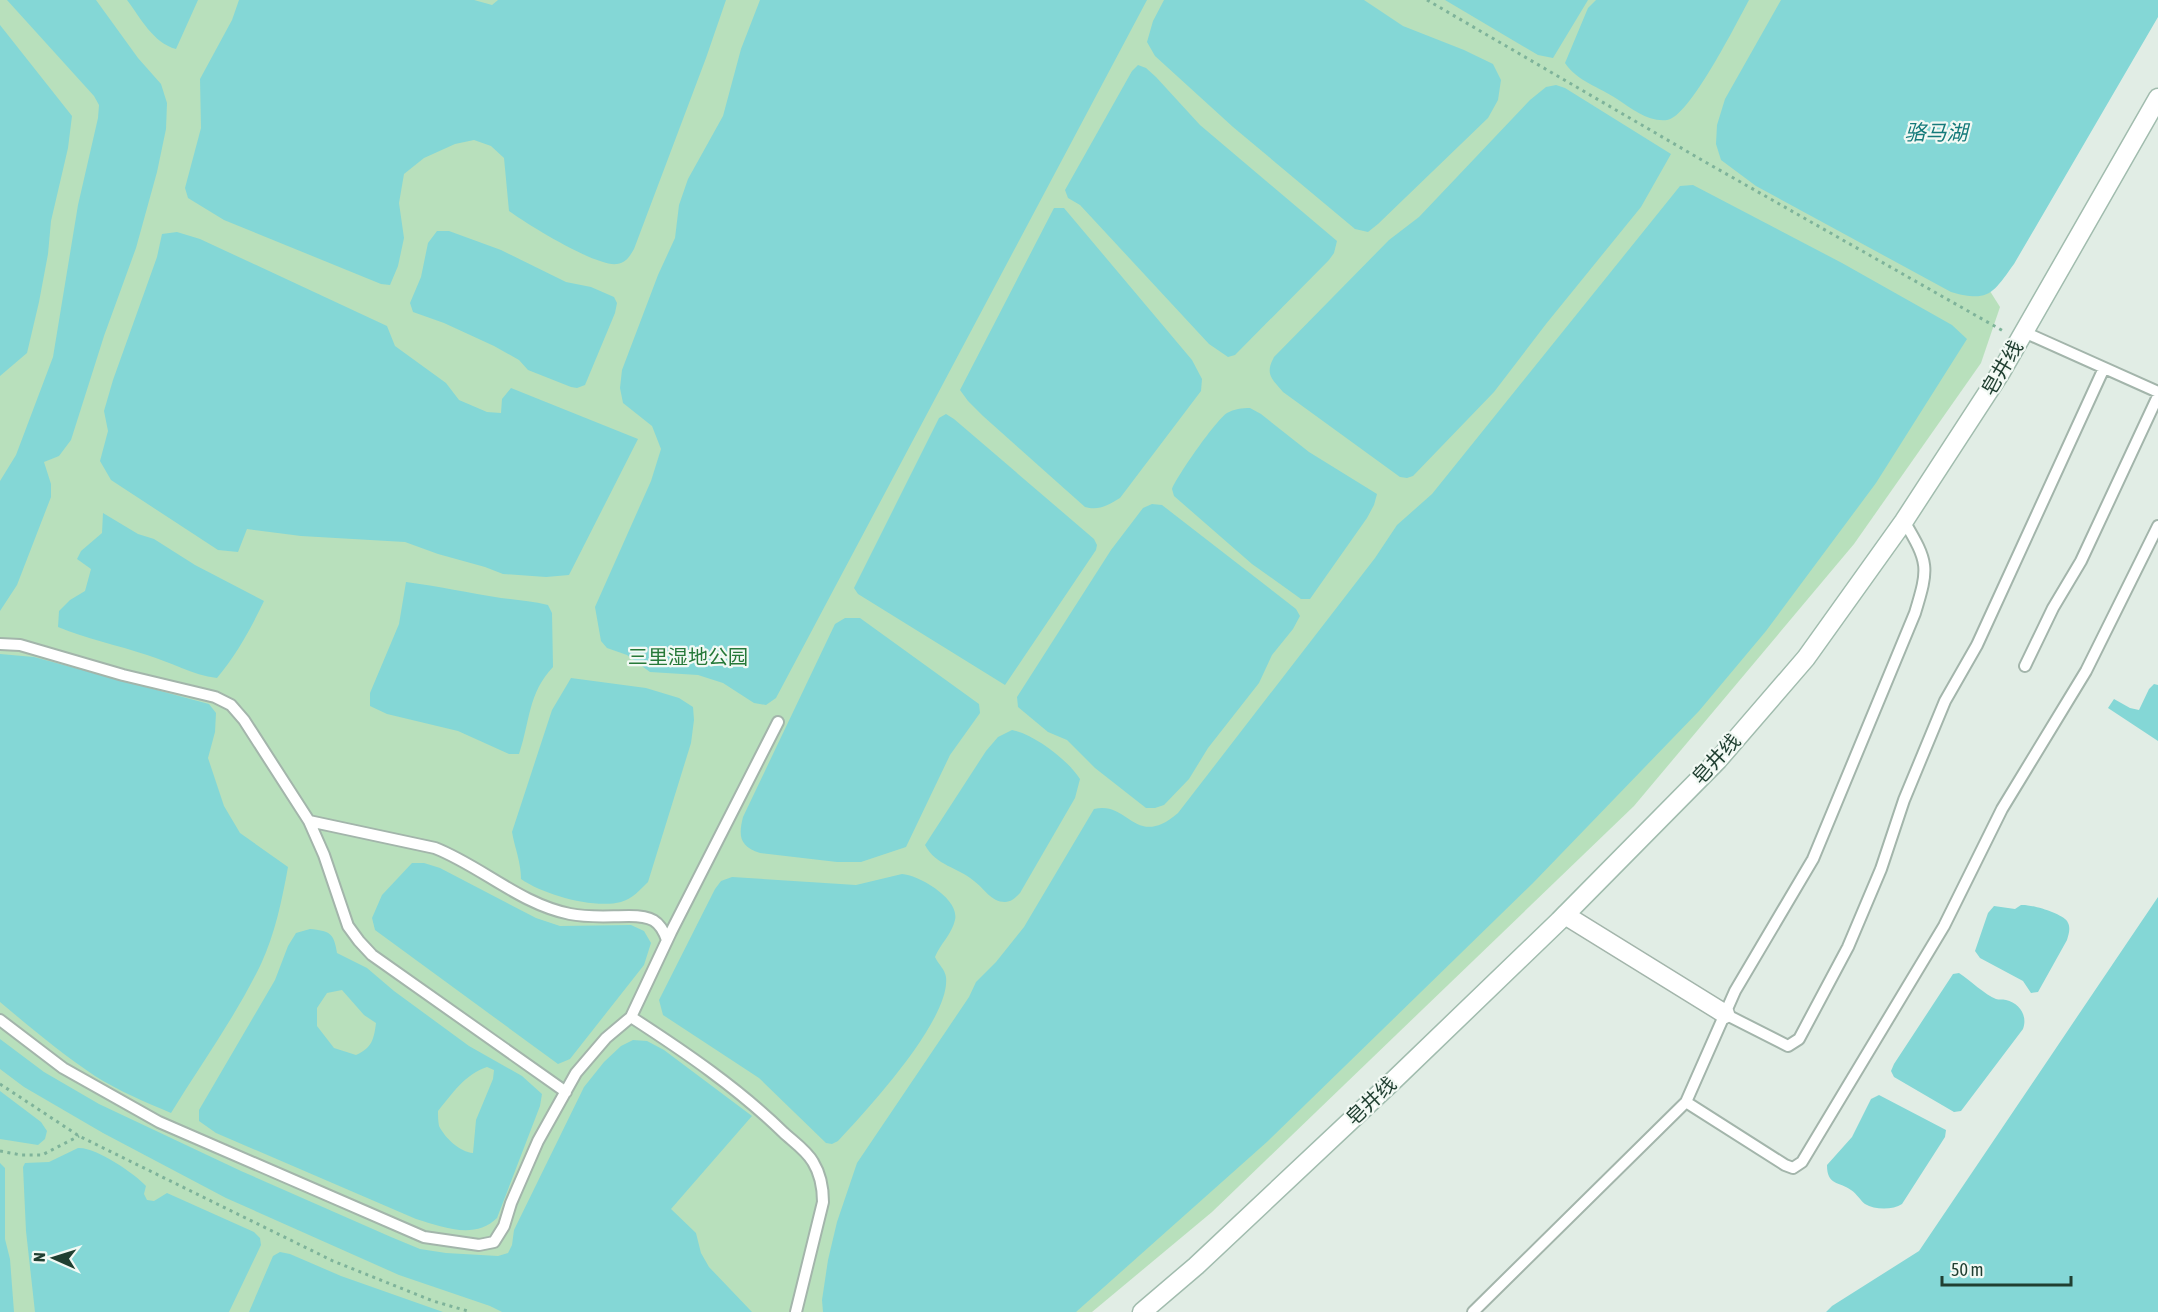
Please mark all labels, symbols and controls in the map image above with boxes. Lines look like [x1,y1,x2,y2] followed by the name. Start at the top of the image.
[1905,120,1970,144] water label: 骆马湖
[1976,336,2027,399] street label: 皂井线
[628,645,748,668] park label: 三里湿地公园
[1687,729,1745,788] street label: 皂井线
[1341,1072,1400,1130] street label: 皂井线
[24,1228,84,1288] north arrow
[1942,1249,2071,1287] scale bar
[30,1252,48,1262] text: N
[1951,1259,1983,1280] text: 50 m

